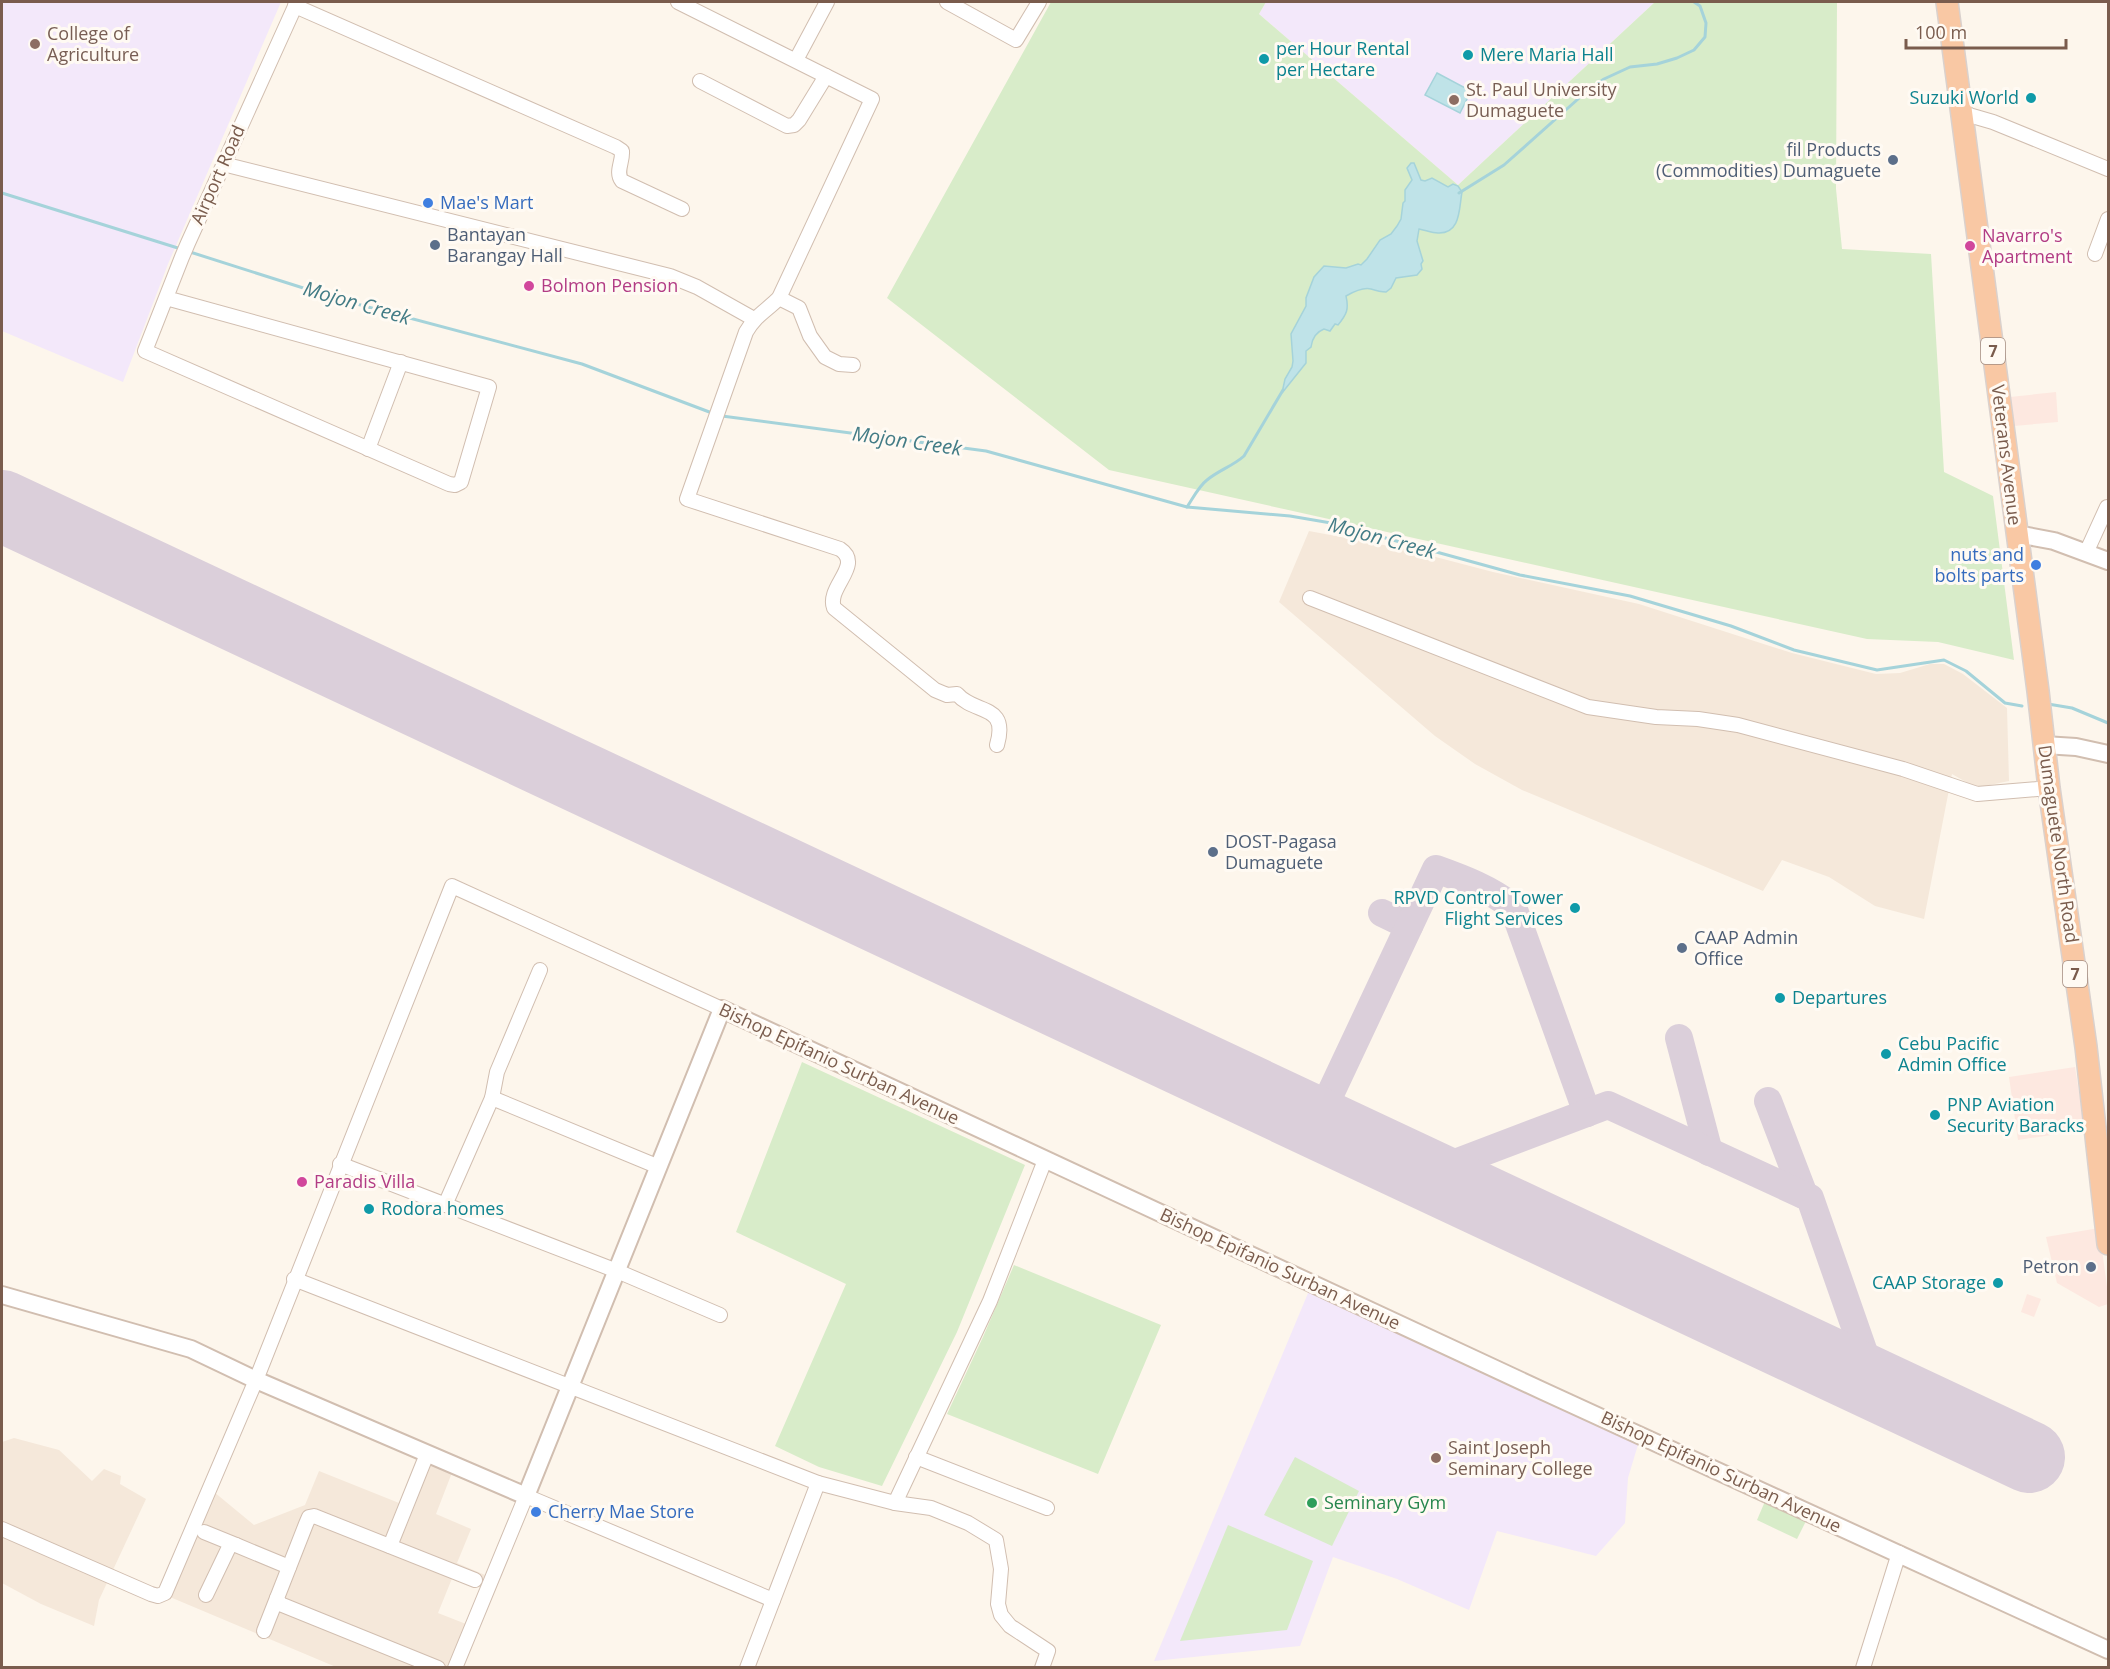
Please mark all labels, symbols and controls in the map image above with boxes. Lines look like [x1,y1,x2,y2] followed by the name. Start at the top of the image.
[1906,12,2066,50] scale bar
[1915,20,1967,44] text: 100 m
[47,21,139,66] place label: College of Agriculture
[1276,36,1410,81] place label: per Hour Rental per Hectare
[28,37,42,51] marker: College of Agriculture
[1480,42,1614,66] place label: Mere Maria Hall
[1461,48,1475,62] marker: Mere Maria Hall
[1257,52,1271,66] marker: per Hour Rental per Hectare
[1466,77,1617,122] place label: St. Paul University Dumaguete
[1910,85,2019,109] place label: Suzuki World
[2024,91,2038,105] marker: Suzuki World
[1447,93,1461,107] marker: St. Paul University Dumaguete
[184,121,250,228] street label: Airport Road
[1656,137,1881,182] place label: fil Products (Commodities) Dumaguete
[1886,153,1900,167] marker: fil Products (Commodities) Dumaguete
[440,190,533,214] place label: Mae's Mart
[421,196,435,210] marker: Mae's Mart
[447,222,563,267] place label: Bantayan Barangay Hall
[1982,223,2072,268] place label: Navarro's Apartment
[428,238,442,252] marker: Bantayan Barangay Hall
[1963,239,1977,253] marker: Navarro's Apartment
[541,273,678,297] place label: Bolmon Pension
[300,274,415,331] water label: Mojon Creek
[522,279,536,293] marker: Bolmon Pension
[1981,338,2005,364] road number: 7
[1986,383,2028,527] street label: Veterans Avenue
[851,419,965,462] water label: Mojon Creek
[1325,510,1440,565] water label: Mojon Creek
[1935,542,2024,587] place label: nuts and bolts parts
[2029,558,2043,572] marker: nuts and bolts parts
[2033,743,2085,944] street label: Dumaguete North Road
[1225,829,1337,874] place label: DOST-Pagasa Dumaguete
[1206,845,1220,859] marker: DOST-Pagasa Dumaguete
[1393,885,1564,930] place label: RPVD Control Tower Flight Services
[1568,901,1582,915] marker: RPVD Control Tower Flight Services
[1694,925,1798,970] place label: CAAP Admin Office
[1675,941,1689,955] marker: CAAP Admin Office
[2063,961,2087,987] road number: 7
[1792,985,1887,1009] place label: Departures
[1773,991,1787,1005] marker: Departures
[715,997,964,1129] street label: Bishop Epifanio Surban Avenue
[1898,1031,2007,1076] place label: Cebu Pacific Admin Office
[1879,1047,1893,1061] marker: Cebu Pacific Admin Office
[1947,1092,2084,1137] place label: PNP Aviation Security Baracks
[1928,1108,1942,1122] marker: PNP Aviation Security Baracks
[314,1169,415,1193] place label: Paradis Villa
[295,1175,309,1189] marker: Paradis Villa
[381,1196,504,1220] place label: Rodora homes
[362,1202,376,1216] marker: Rodora homes
[1156,1202,1405,1334] street label: Bishop Epifanio Surban Avenue
[2022,1254,2079,1278] place label: Petron
[2084,1260,2098,1274] marker: Petron
[1872,1270,1986,1294] place label: CAAP Storage
[1991,1276,2005,1290] marker: CAAP Storage
[1597,1405,1846,1537] street label: Bishop Epifanio Surban Avenue
[1448,1435,1593,1480] place label: Saint Joseph Seminary College
[1429,1451,1443,1465] marker: Saint Joseph Seminary College
[1324,1490,1446,1514] place label: Seminary Gym
[1305,1496,1319,1510] marker: Seminary Gym
[548,1499,694,1523] place label: Cherry Mae Store
[529,1505,543,1519] marker: Cherry Mae Store

